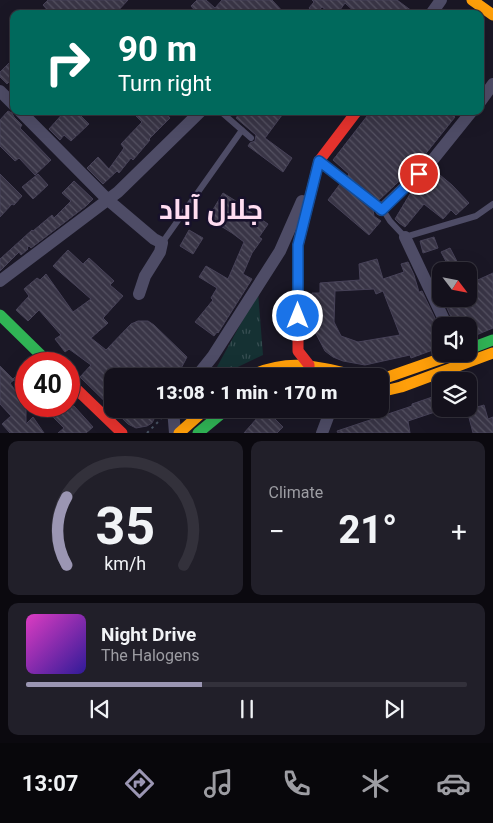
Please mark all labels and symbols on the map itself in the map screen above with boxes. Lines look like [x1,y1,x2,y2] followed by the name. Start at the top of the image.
[398,153,440,195] pin
[159,193,263,226] district label: جلال آباد
[432,262,478,308] north arrow
[271,289,323,341] position arrow
[15,352,80,417] speed limit sign: 40

